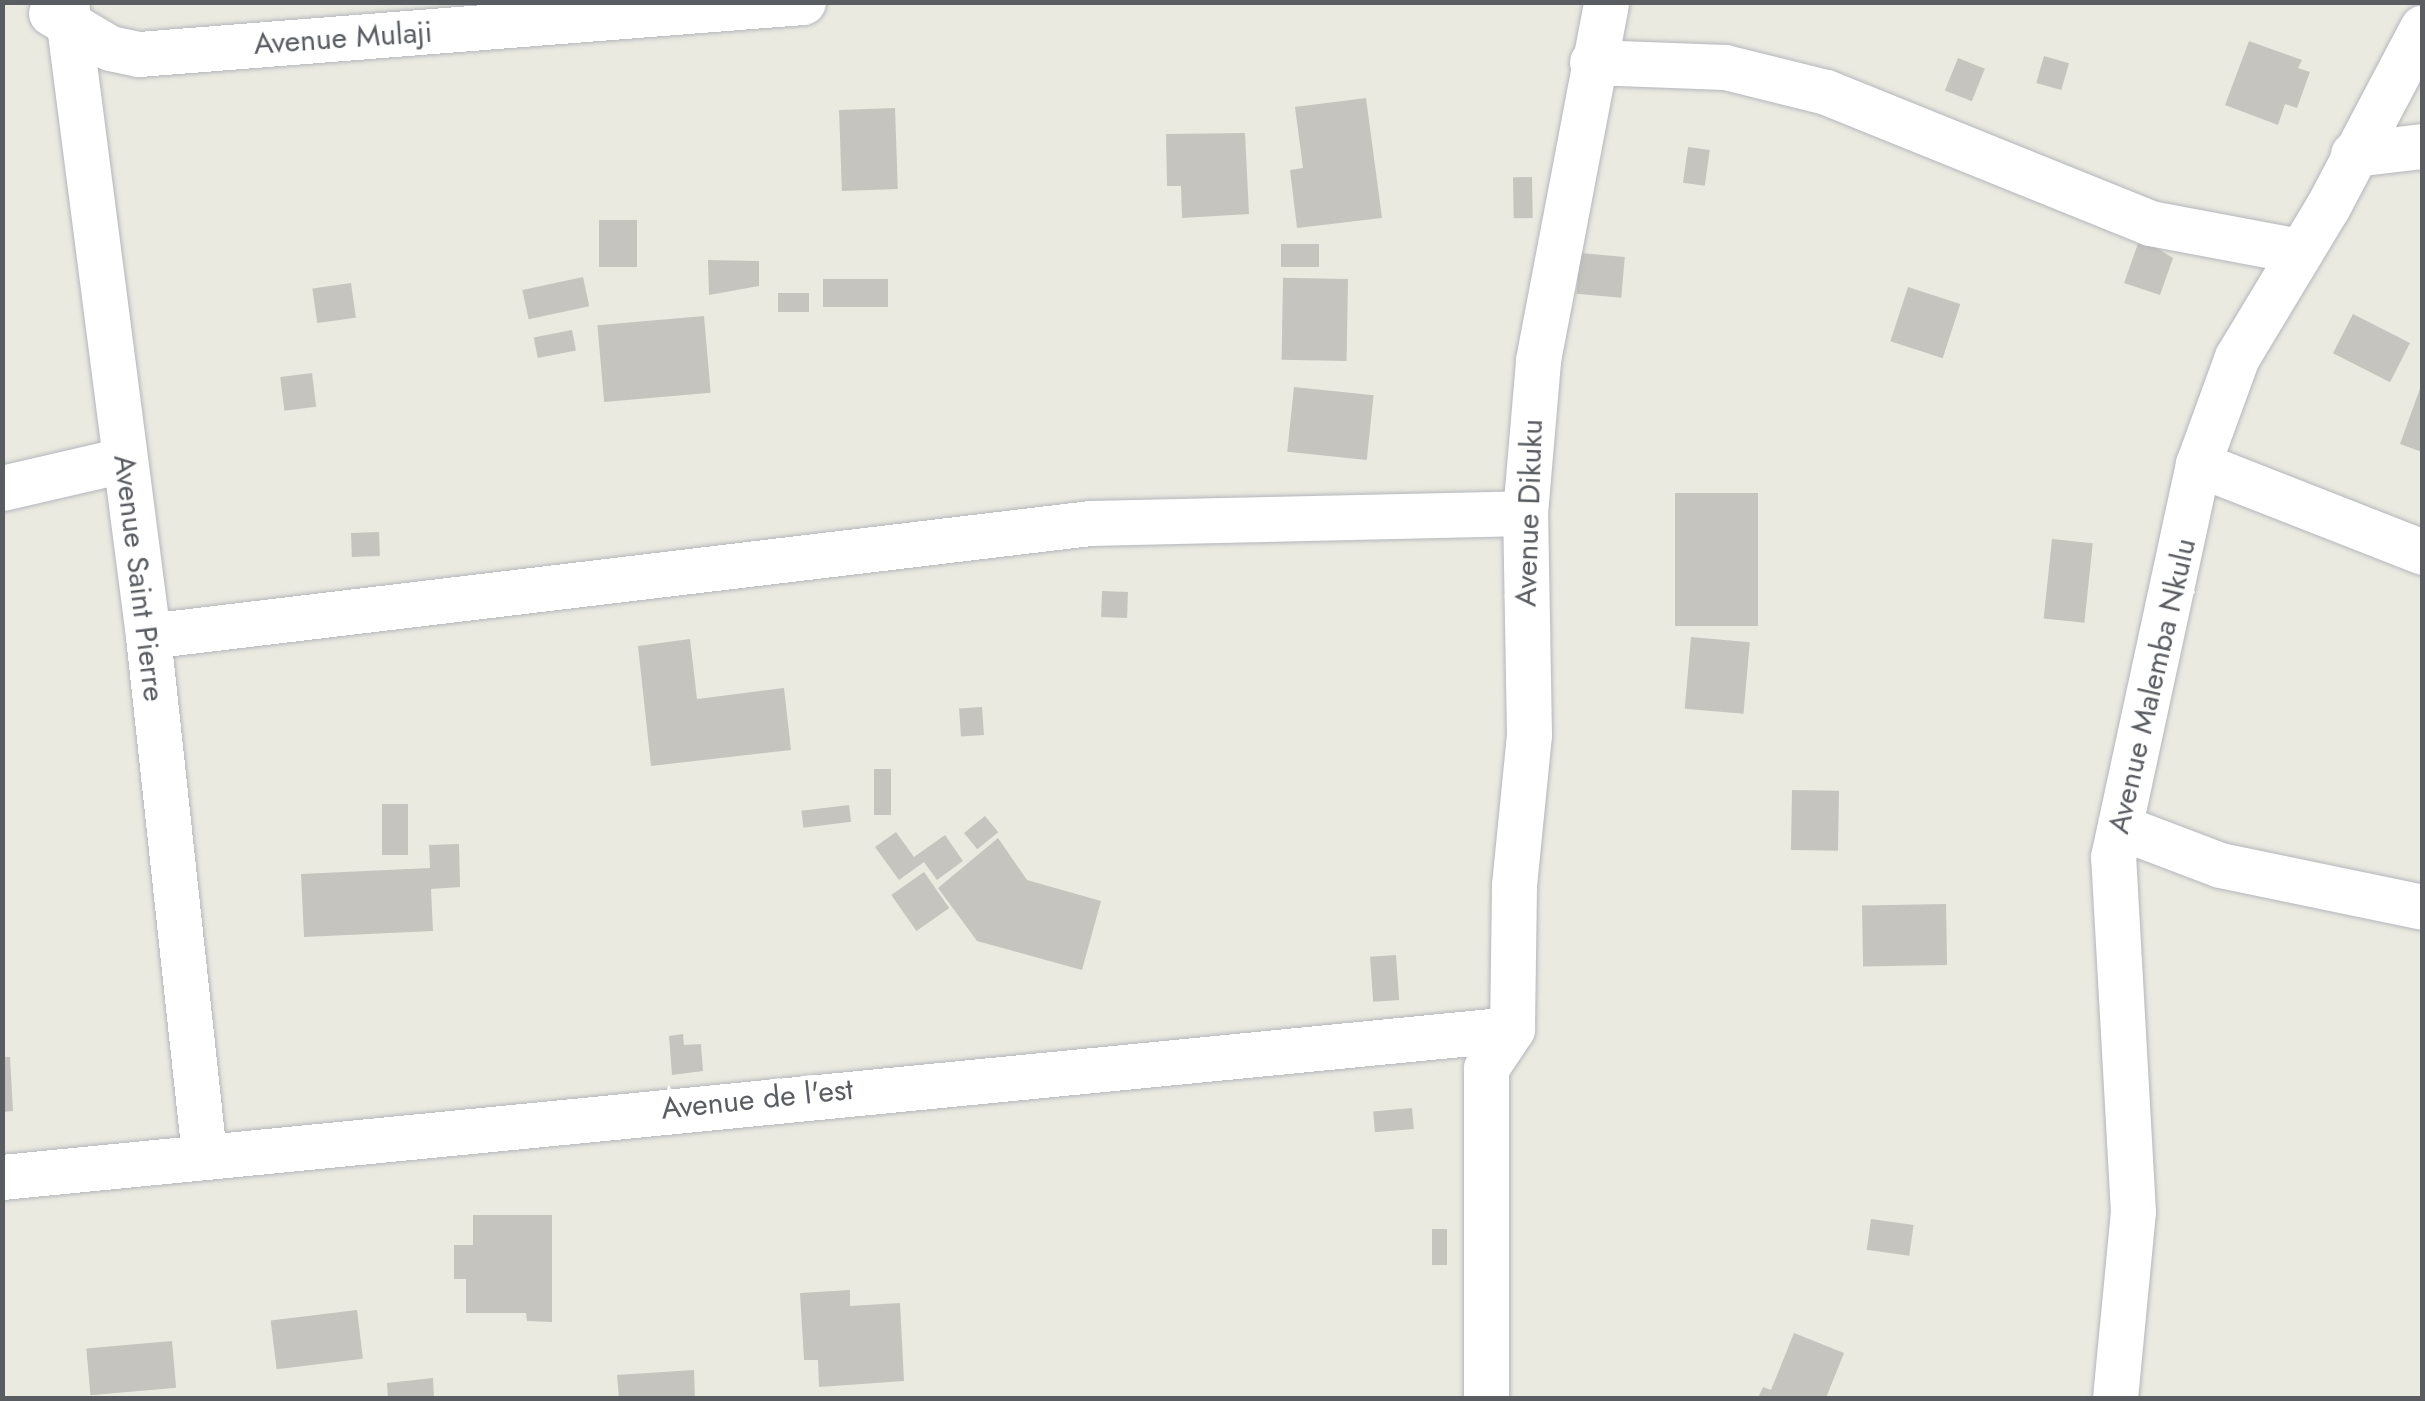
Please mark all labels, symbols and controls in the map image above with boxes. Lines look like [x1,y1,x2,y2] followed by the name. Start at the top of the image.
[252,14,434,62] street label: Avenue Mulaji
[1508,418,1550,608] street label: Avenue Dikuku
[106,453,172,703] street label: Avenue Saint Pierre
[2100,535,2204,837] street label: Avenue Malemba Nkulu
[659,1071,855,1127] street label: Avenue de l'est

